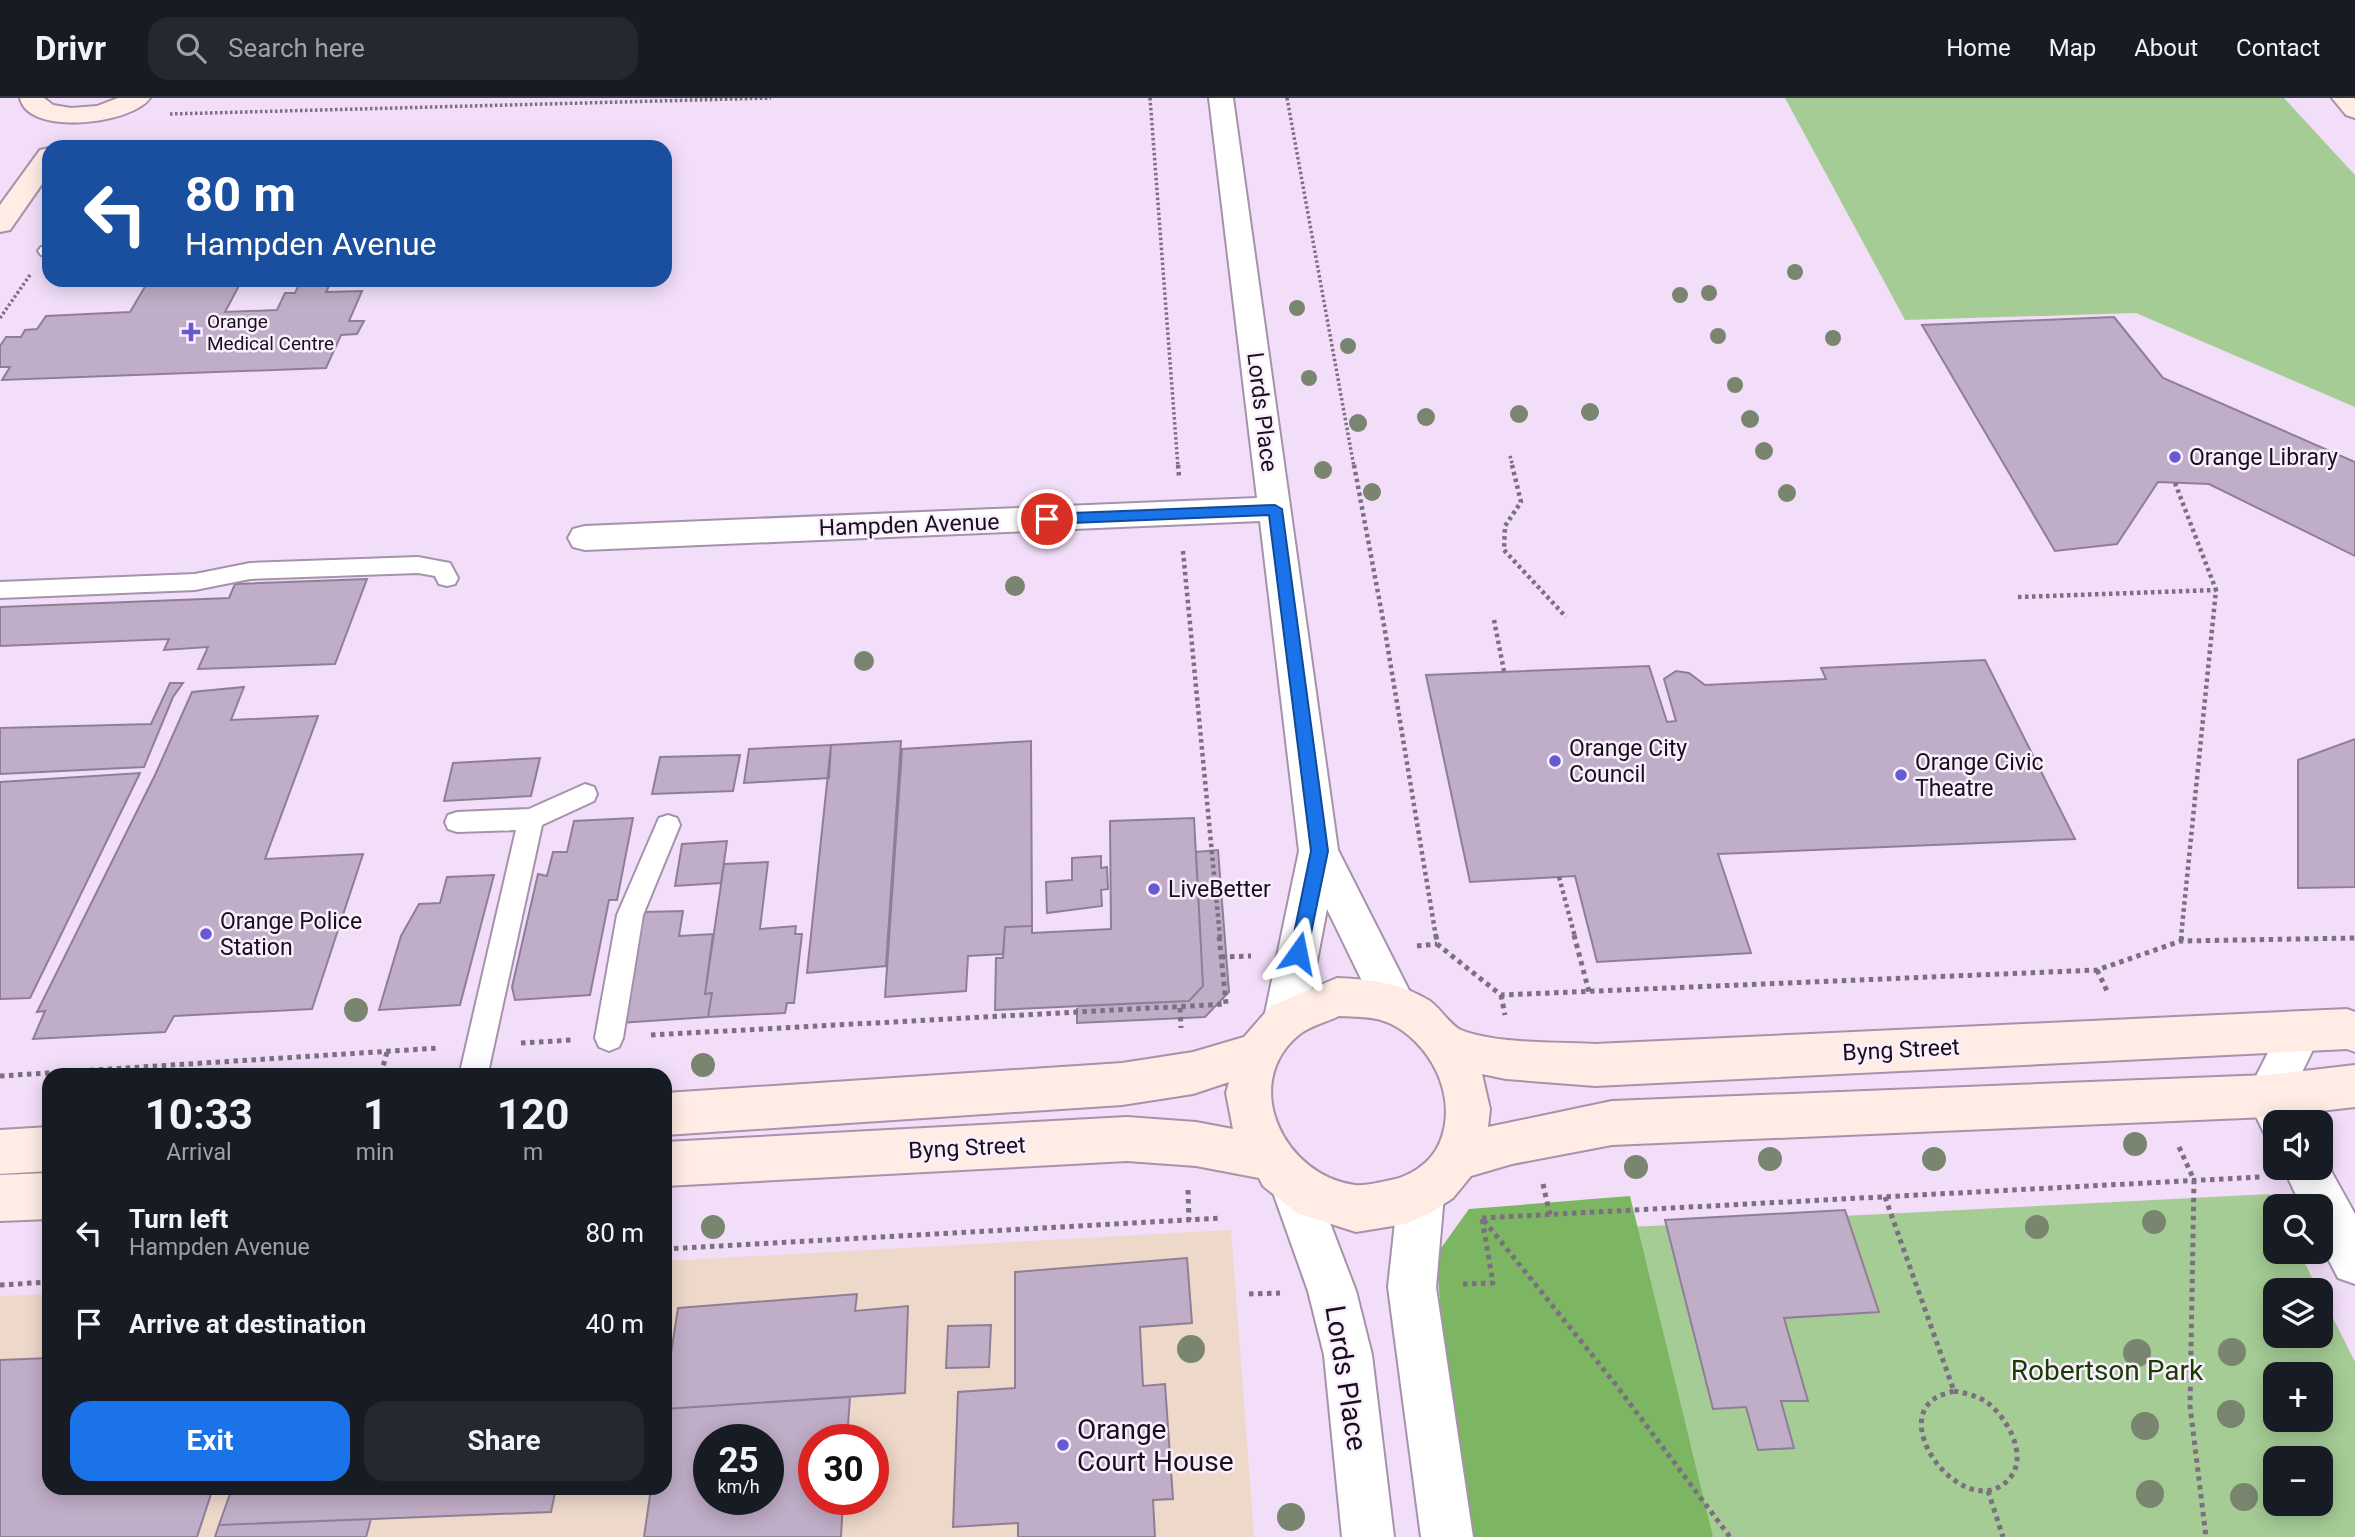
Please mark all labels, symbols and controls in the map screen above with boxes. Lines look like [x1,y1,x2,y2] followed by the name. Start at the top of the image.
[148,17,638,80] search box
[35,29,106,68] text: Drivr
[172,29,210,67] icon: search
[228,33,365,63] text: Search here
[1946,34,2011,62] text: Home
[2049,34,2096,62] text: Map
[2134,34,2198,62] text: About
[2236,34,2320,62] text: Contact
[185,166,296,223] text: 80 m
[70,168,161,259] icon: left
[185,225,437,263] text: Hampden Avenue
[207,310,334,355] place label: Orange Medical Centre
[181,322,201,342] marker: Orange Medical Centre
[1241,351,1283,473] street label: Lords Place
[2189,444,2338,471] place label: Orange Library
[2167,449,2183,465] marker: Orange Library
[1017,489,1077,549] pin
[1028,500,1066,538] icon: arrive
[818,508,1000,542] street label: Hampden Avenue
[1569,735,1687,788] place label: Orange City Council
[1915,749,2044,802] place label: Orange Civic Theatre
[1547,753,1563,769] marker: Orange City Council
[1893,767,1909,783] marker: Orange Civic Theatre
[1168,876,1271,903] place label: LiveBetter
[1146,881,1162,897] marker: LiveBetter
[220,908,362,961] place label: Orange Police Station
[1261,916,1335,990] position arrow
[198,926,214,942] marker: Orange Police Station
[1842,1033,1960,1067] street label: Byng Street
[145,1090,253,1139] text: 10:33
[363,1090,387,1139] text: 1
[497,1090,569,1139] text: 120
[2263,1110,2333,1516] map controls
[2263,1110,2333,1180] button: sound
[908,1131,1026,1165] street label: Byng Street
[166,1139,232,1166] text: Arrival
[356,1139,394,1166] text: min
[523,1139,543,1166] text: m
[2263,1194,2333,1264] button: search
[129,1204,228,1234] text: Turn left
[70,1214,108,1252] icon: left
[586,1218,644,1248] text: 80 m
[129,1234,310,1261] text: Hampden Avenue
[2263,1278,2333,1348] button: layers
[1318,1303,1374,1453] street label: Lords Place
[70,1305,108,1343] icon: arrive
[129,1309,366,1339] text: Arrive at destination
[586,1309,644,1339] text: 40 m
[2011,1354,2204,1387] park label: Robertson Park
[2263,1362,2333,1432] button: +
[70,1401,350,1481] button: Exit
[364,1401,644,1481] button: Share
[1077,1413,1234,1478] place label: Orange Court House
[798,1424,889,1515] speed limit sign: 30
[1055,1437,1071,1453] marker: Orange Court House
[718,1440,759,1481] text: 25
[2263,1446,2333,1516] button: −
[717,1476,760,1497] text: km/h

